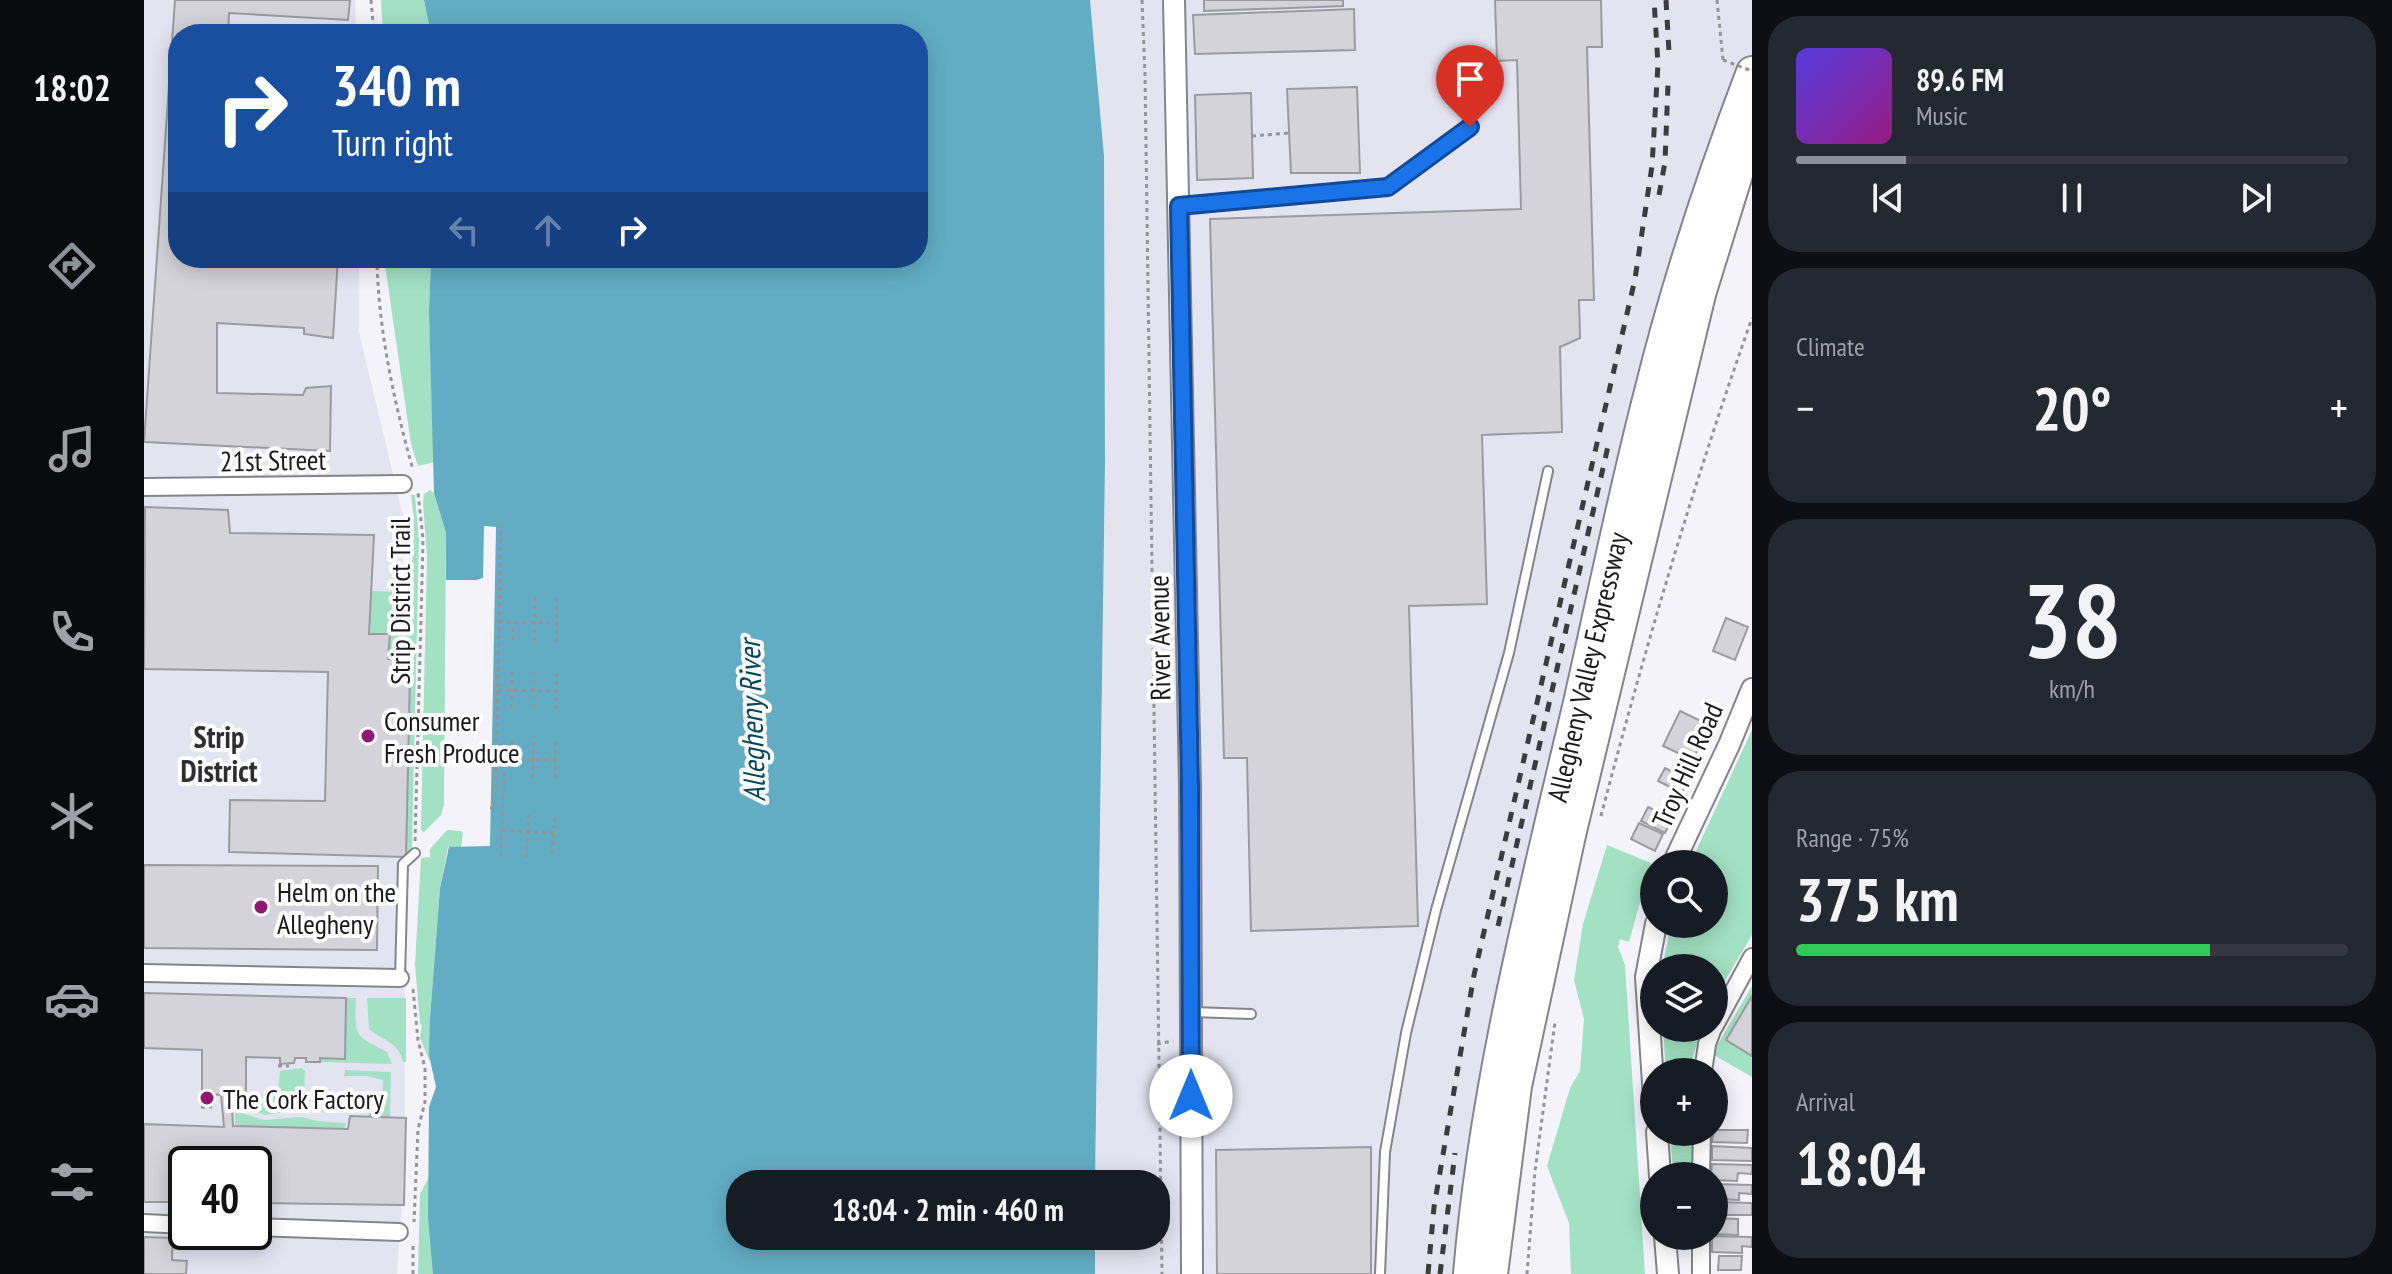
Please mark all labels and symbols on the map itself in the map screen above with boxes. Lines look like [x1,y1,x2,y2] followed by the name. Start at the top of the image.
[1436,45,1504,127] pin
[220,441,327,479] street label: 21st Street
[381,517,418,685] street label: Strip District Trail
[1538,528,1636,806] street label: Allegheny Valley Expressway
[1139,575,1179,701] street label: River Avenue
[729,636,773,803] water label: Allegheny River
[1643,697,1731,833] street label: Troy Hill Road
[384,702,520,771] place label: Consumer Fresh Produce
[181,717,258,790] district label: Strip District
[359,727,377,745] marker: Consumer Fresh Produce
[277,873,396,942] place label: Helm on the Allegheny
[252,898,270,916] marker: Helm on the Allegheny
[1149,1054,1233,1138] position arrow
[223,1080,384,1117] place label: The Cork Factory
[198,1089,216,1107] marker: The Cork Factory
[168,1146,272,1250] speed limit sign: 40

